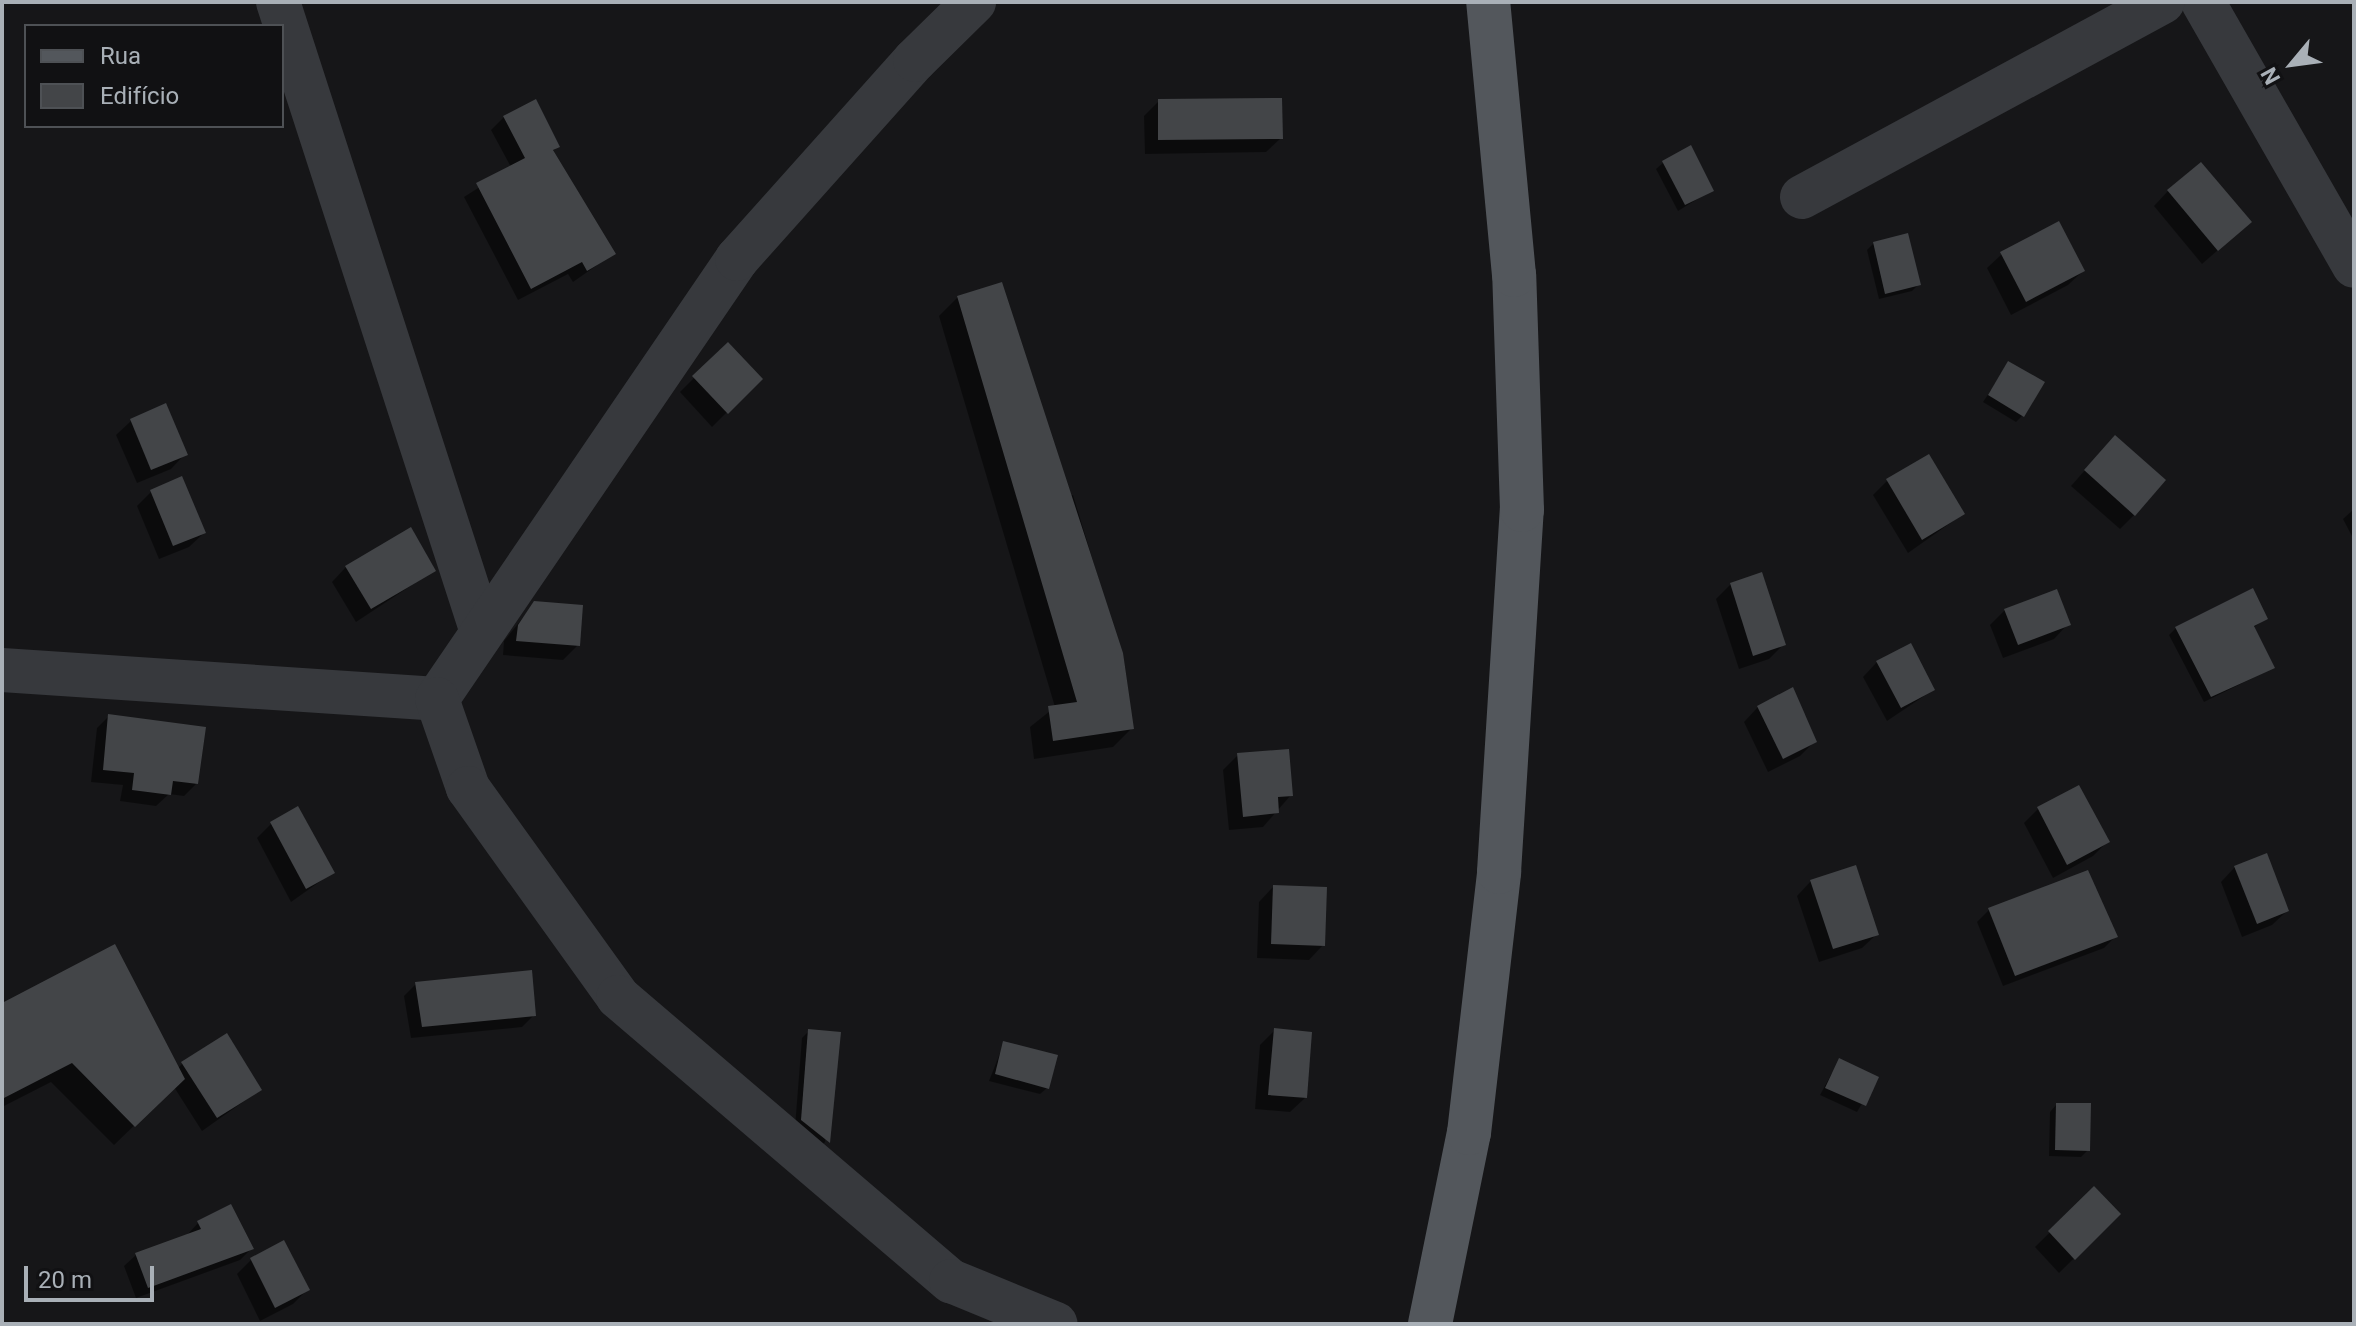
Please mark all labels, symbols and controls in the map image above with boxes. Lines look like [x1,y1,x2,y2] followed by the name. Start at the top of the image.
[24,24,284,128] legend
[2252,24,2332,104] north arrow
[100,42,141,70] text: Rua
[2256,63,2285,89] text: N
[100,82,179,110] text: Edifício
[28,1250,158,1300] scale bar
[38,1266,92,1294] text: 20 m

